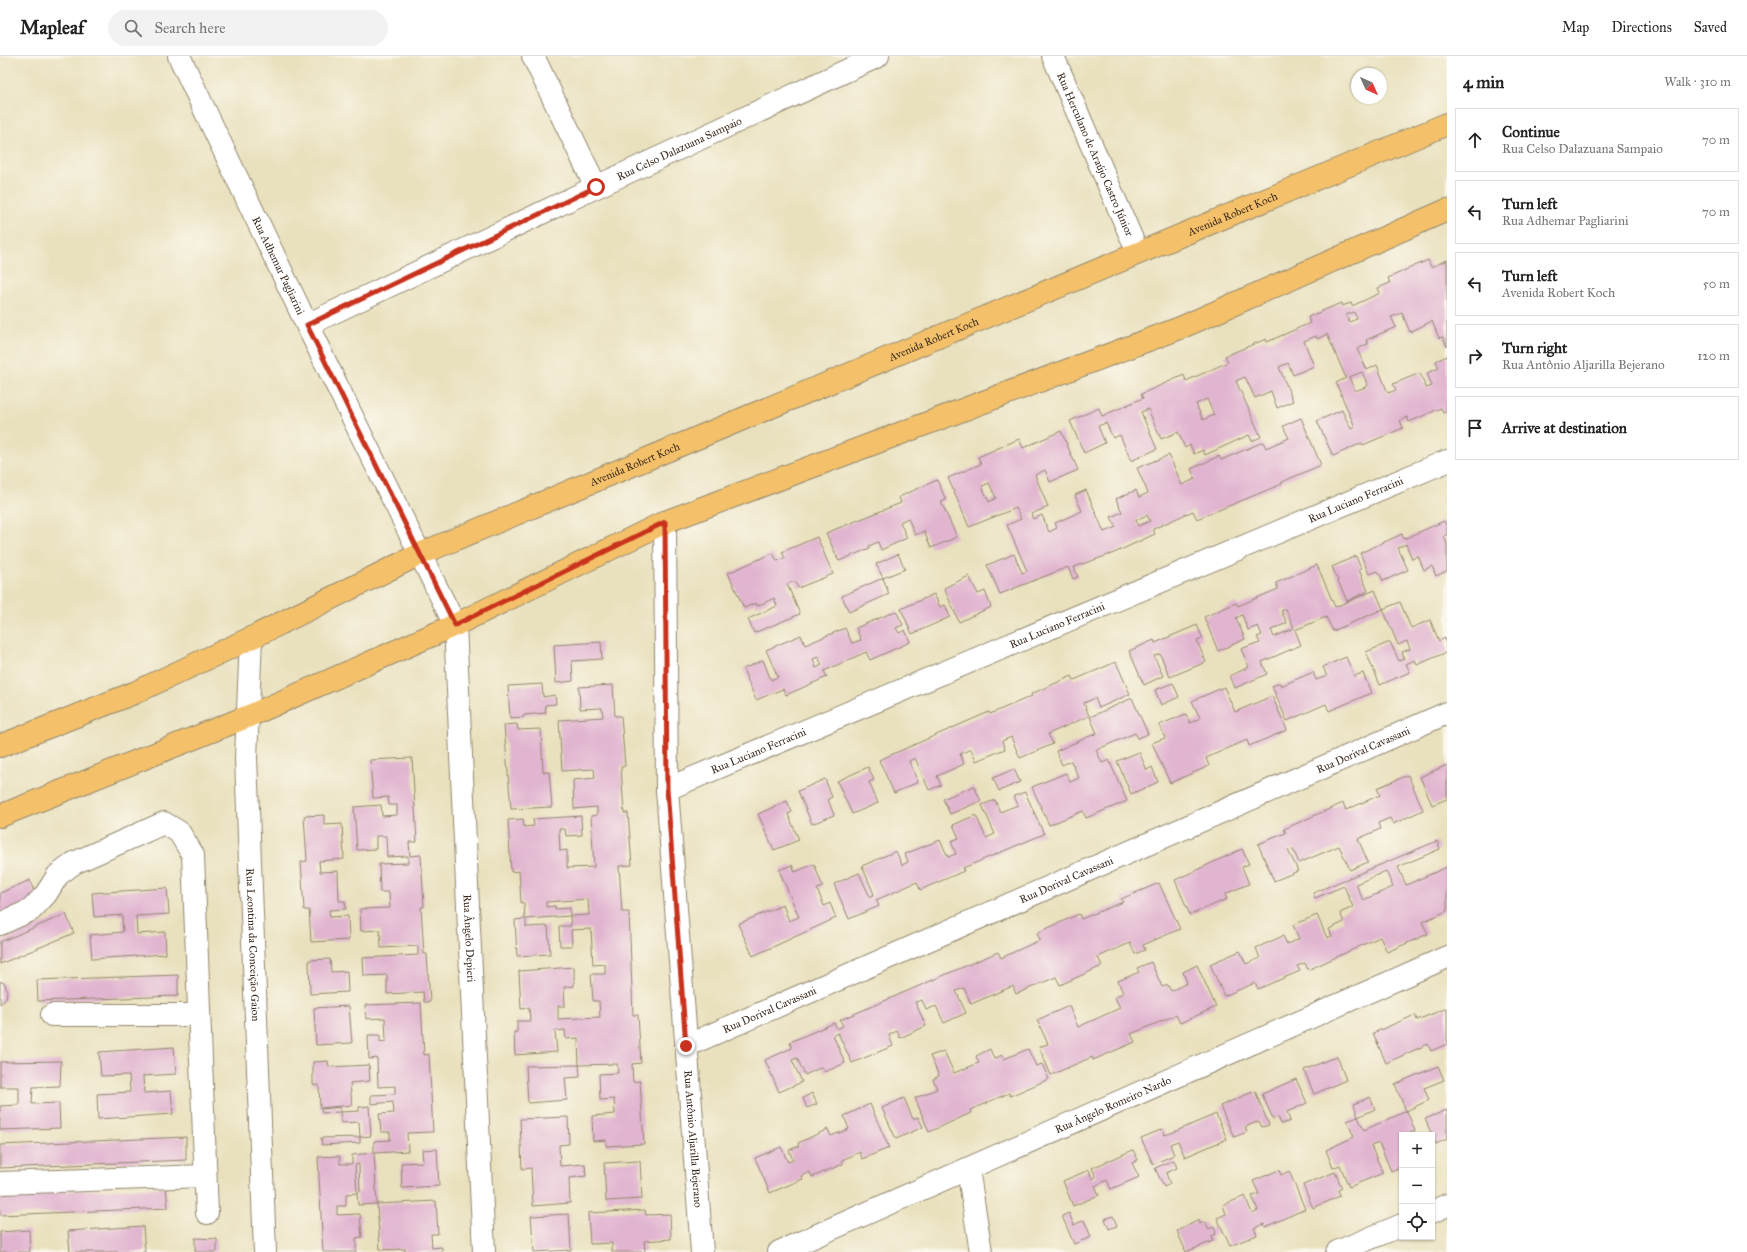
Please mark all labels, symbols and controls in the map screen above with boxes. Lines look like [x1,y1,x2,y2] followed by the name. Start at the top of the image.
[108,10,388,46] search box
[20,16,84,39] text: Mapleaf
[122,17,144,39] icon: search
[154,19,225,37] text: Search here
[1562,19,1589,36] text: Map
[1611,19,1672,36] text: Directions
[1694,19,1727,36] text: Saved
[1351,68,1387,104] north arrow
[1054,71,1136,239] street label: Rua Herculano de Araújo Castro Júnior
[1463,72,1504,93] text: 4 min
[1664,74,1731,90] text: Walk · 310 m
[615,114,744,183] street label: Rua Celso Dalazuana Sampaio
[1502,123,1560,141] text: Continue
[1464,129,1486,151] icon: ahead
[1702,132,1730,148] text: 70 m
[1502,141,1663,157] text: Rua Celso Dalazuana Sampaio
[587,178,605,196] route start
[1185,190,1279,239] street label: Avenida Robert Koch
[1502,195,1558,213] text: Turn left
[1464,201,1486,223] icon: left
[1702,204,1730,220] text: 70 m
[1502,213,1629,229] text: Rua Adhemar Pagliarini
[249,214,307,317] street label: Rua Adhemar Pagliarini
[1502,267,1558,285] text: Turn left
[1464,273,1486,295] icon: left
[1703,276,1730,292] text: 50 m
[1502,285,1615,301] text: Avenida Robert Koch
[886,315,981,364] street label: Avenida Robert Koch
[1502,339,1567,357] text: Turn right
[1464,345,1486,367] icon: right
[1697,348,1730,364] text: 120 m
[1502,357,1665,373] text: Rua Antônio Aljarilla Bejerano
[1464,417,1486,439] icon: arrive
[1502,419,1627,437] text: Arrive at destination
[587,440,682,489] street label: Avenida Robert Koch
[1306,474,1405,526] street label: Rua Luciano Ferracini
[1008,600,1107,651] street label: Rua Luciano Ferracini
[1314,724,1412,776] street label: Rua Dorival Cavassani
[709,725,808,777] street label: Rua Luciano Ferracini
[1018,854,1115,906] street label: Rua Dorival Cavassani
[243,868,262,1022] street label: Rua Leontina da Conceição Gaion
[460,894,478,983] street label: Rua Ângelo Depieri
[721,984,818,1036] street label: Rua Dorival Cavassani
[677,1037,695,1055] route end
[681,1070,705,1209] street label: Rua Antônio Aljarilla Bejerano
[1053,1074,1174,1136] street label: Rua Ângelo Romeiro Nardo
[1399,1132,1435,1240] map controls
[1399,1132,1435,1168] button: +
[1399,1168,1435,1204] button: −
[1399,1204,1435,1240] button: locate

